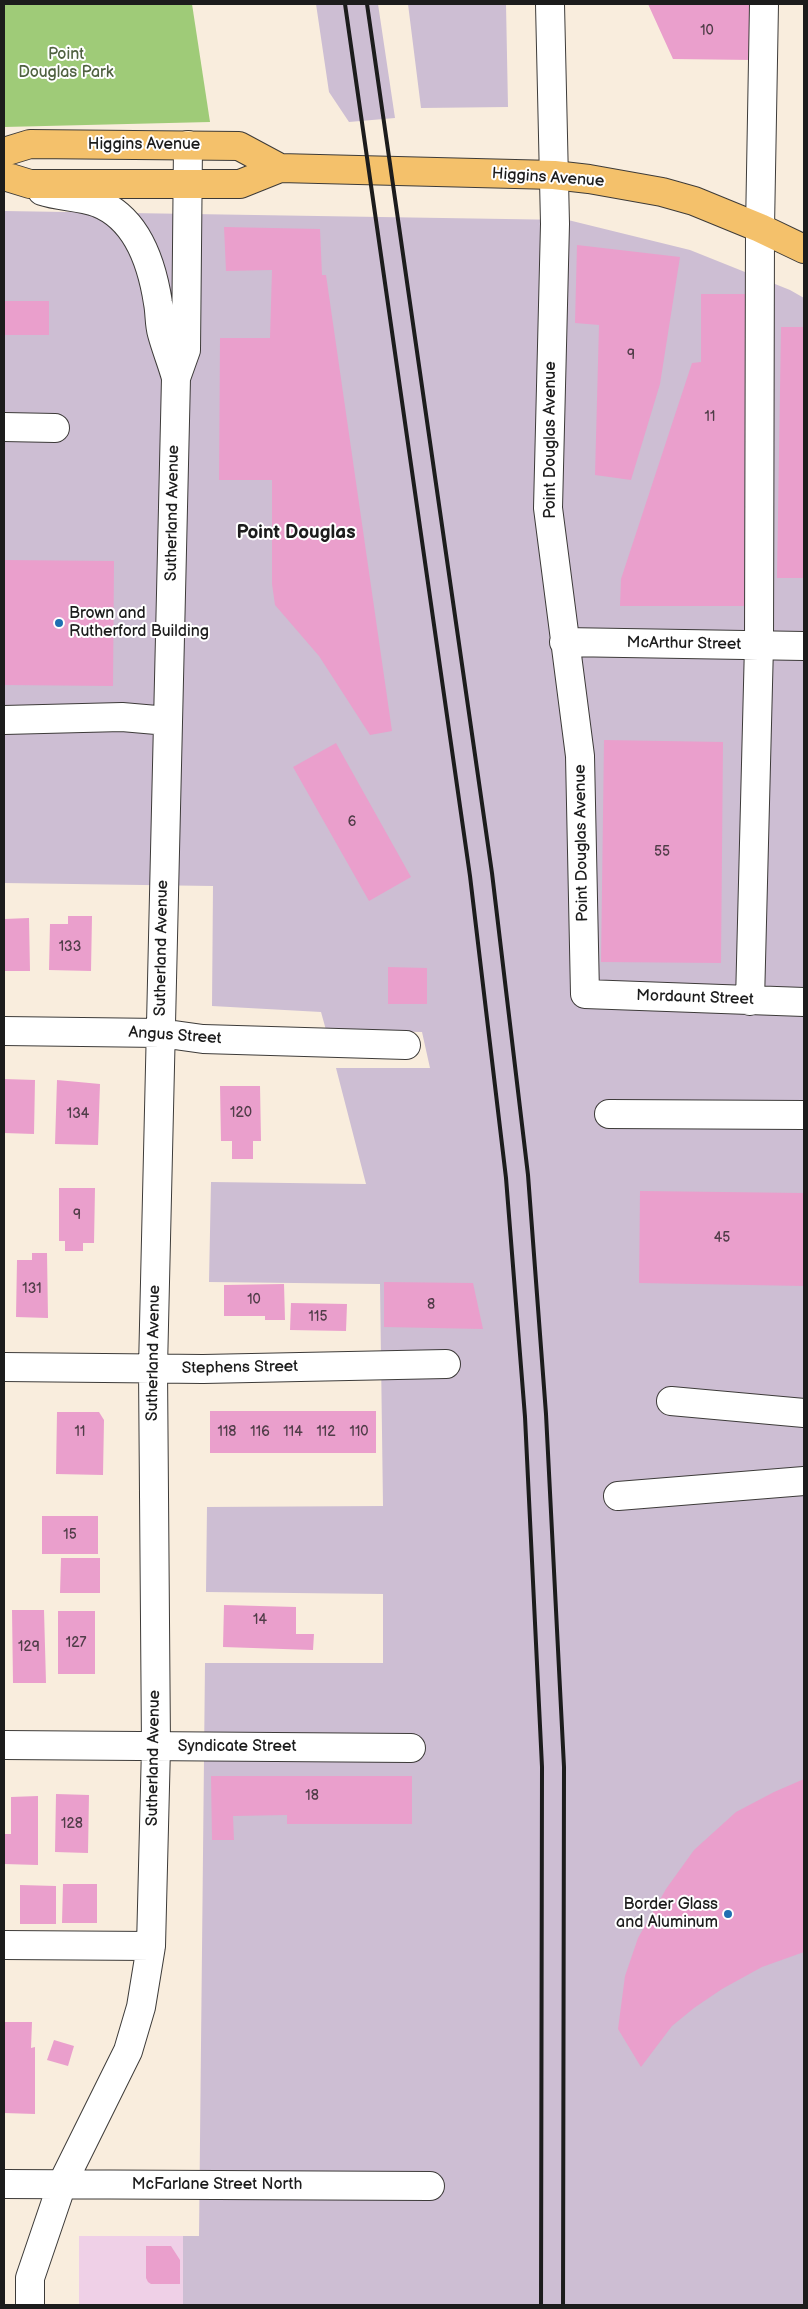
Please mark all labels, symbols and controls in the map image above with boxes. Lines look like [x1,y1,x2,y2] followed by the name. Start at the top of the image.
[700,23,714,39] house number: 10
[18,45,114,83] park label: Point Douglas Park
[88,135,200,155] street label: Higgins Avenue
[491,164,605,192] street label: Higgins Avenue
[627,347,635,363] house number: 9
[541,361,561,519] street label: Point Douglas Avenue
[705,409,715,425] house number: 11
[162,445,184,581] street label: Sutherland Avenue
[236,522,356,544] district label: Point Douglas
[69,604,209,642] place label: Brown and Rutherford Building
[53,617,65,629] marker: Brown and Rutherford Building
[627,633,741,655] street label: McArthur Street
[571,764,593,922] street label: Point Douglas Avenue
[348,814,356,830] house number: 6
[654,844,670,860] house number: 55
[151,880,173,1016] street label: Sutherland Avenue
[59,939,81,955] house number: 133
[636,986,754,1010] street label: Mordaunt Street
[128,1023,222,1049] street label: Angus Street
[230,1105,252,1121] house number: 120
[67,1106,89,1122] house number: 134
[73,1207,81,1223] house number: 9
[714,1230,730,1246] house number: 45
[22,1281,42,1297] house number: 131
[143,1285,165,1421] street label: Sutherland Avenue
[247,1292,261,1308] house number: 10
[427,1297,435,1313] house number: 8
[309,1309,327,1325] house number: 115
[182,1357,298,1379] street label: Stephens Street
[75,1424,85,1440] house number: 11
[218,1424,236,1440] house number: 118
[250,1424,270,1440] house number: 116
[283,1424,303,1440] house number: 114
[316,1424,336,1440] house number: 112
[349,1424,369,1440] house number: 110
[63,1527,77,1543] house number: 15
[253,1612,267,1628] house number: 14
[66,1635,86,1651] house number: 127
[18,1639,40,1655] house number: 129
[143,1690,165,1826] street label: Sutherland Avenue
[178,1737,296,1757] street label: Syndicate Street
[305,1788,319,1804] house number: 18
[61,1816,83,1832] house number: 128
[616,1895,718,1933] place label: Border Glass and Aluminum
[722,1908,734,1920] marker: Border Glass and Aluminum
[132,2175,302,2195] street label: McFarlane Street North

